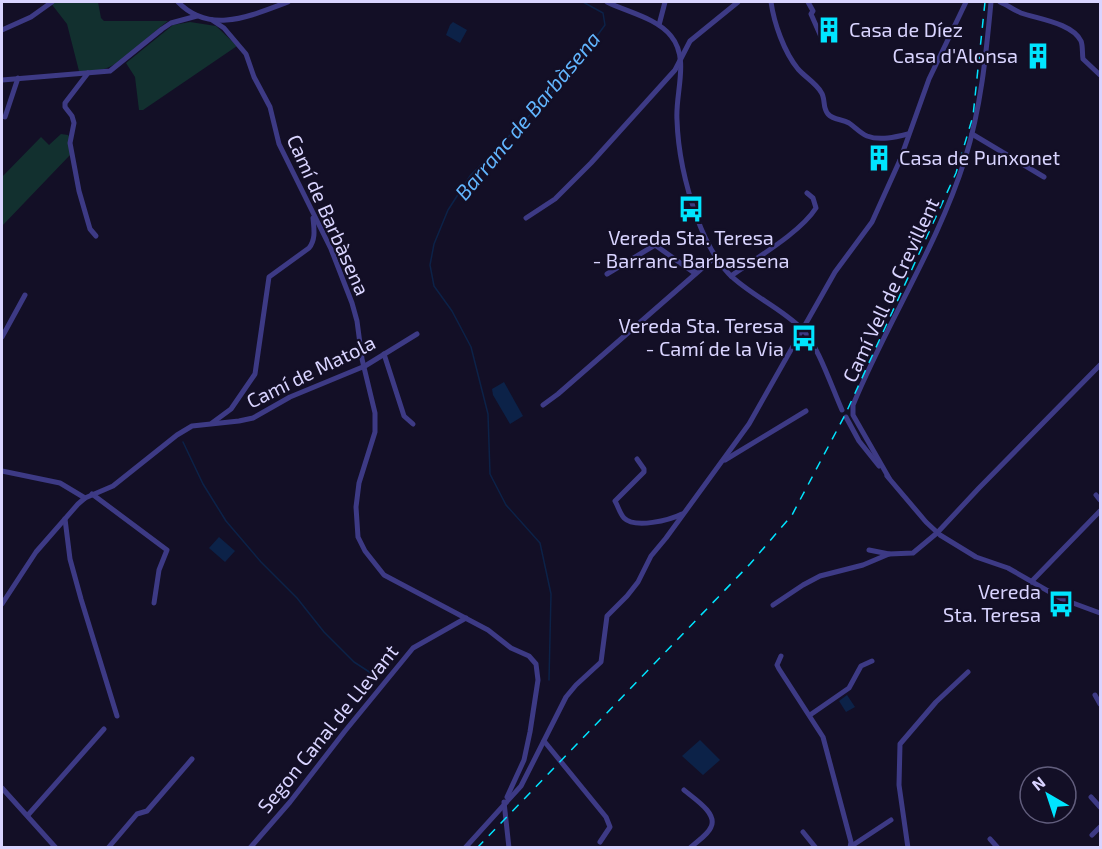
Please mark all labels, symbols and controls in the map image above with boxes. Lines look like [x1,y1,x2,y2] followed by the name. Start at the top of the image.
[814,15,844,45] building icon: Casa de Díez
[849,17,963,41] place label: Casa de Díez
[449,26,605,204] water label: Barranc de Barbàsena
[1023,41,1053,71] building icon: Casa d'Alonsa
[893,43,1018,67] place label: Casa d'Alonsa
[283,131,375,299] street label: Camí de Barbàsena
[864,143,894,173] building icon: Casa de Punxonet
[899,145,1061,169] place label: Casa de Punxonet
[837,193,944,386] street label: Camí Vell de Crevillent
[676,194,706,224] bus stop icon: Vereda Sta. Teresa - Barranc Barbassena
[592,225,790,272] place label: Vereda Sta. Teresa - Barranc Barbassena
[618,313,784,360] place label: Vereda Sta. Teresa - Camí de la Via
[789,323,819,353] bus stop icon: Vereda Sta. Teresa - Camí de la Via
[242,330,379,413] street label: Camí de Matola
[943,579,1041,626] place label: Vereda Sta. Teresa
[1046,589,1076,619] bus stop icon: Vereda Sta. Teresa
[252,639,403,817] street label: Segon Canal de Llevant
[1018,765,1078,825] north arrow
[1028,772,1049,794] text: N

